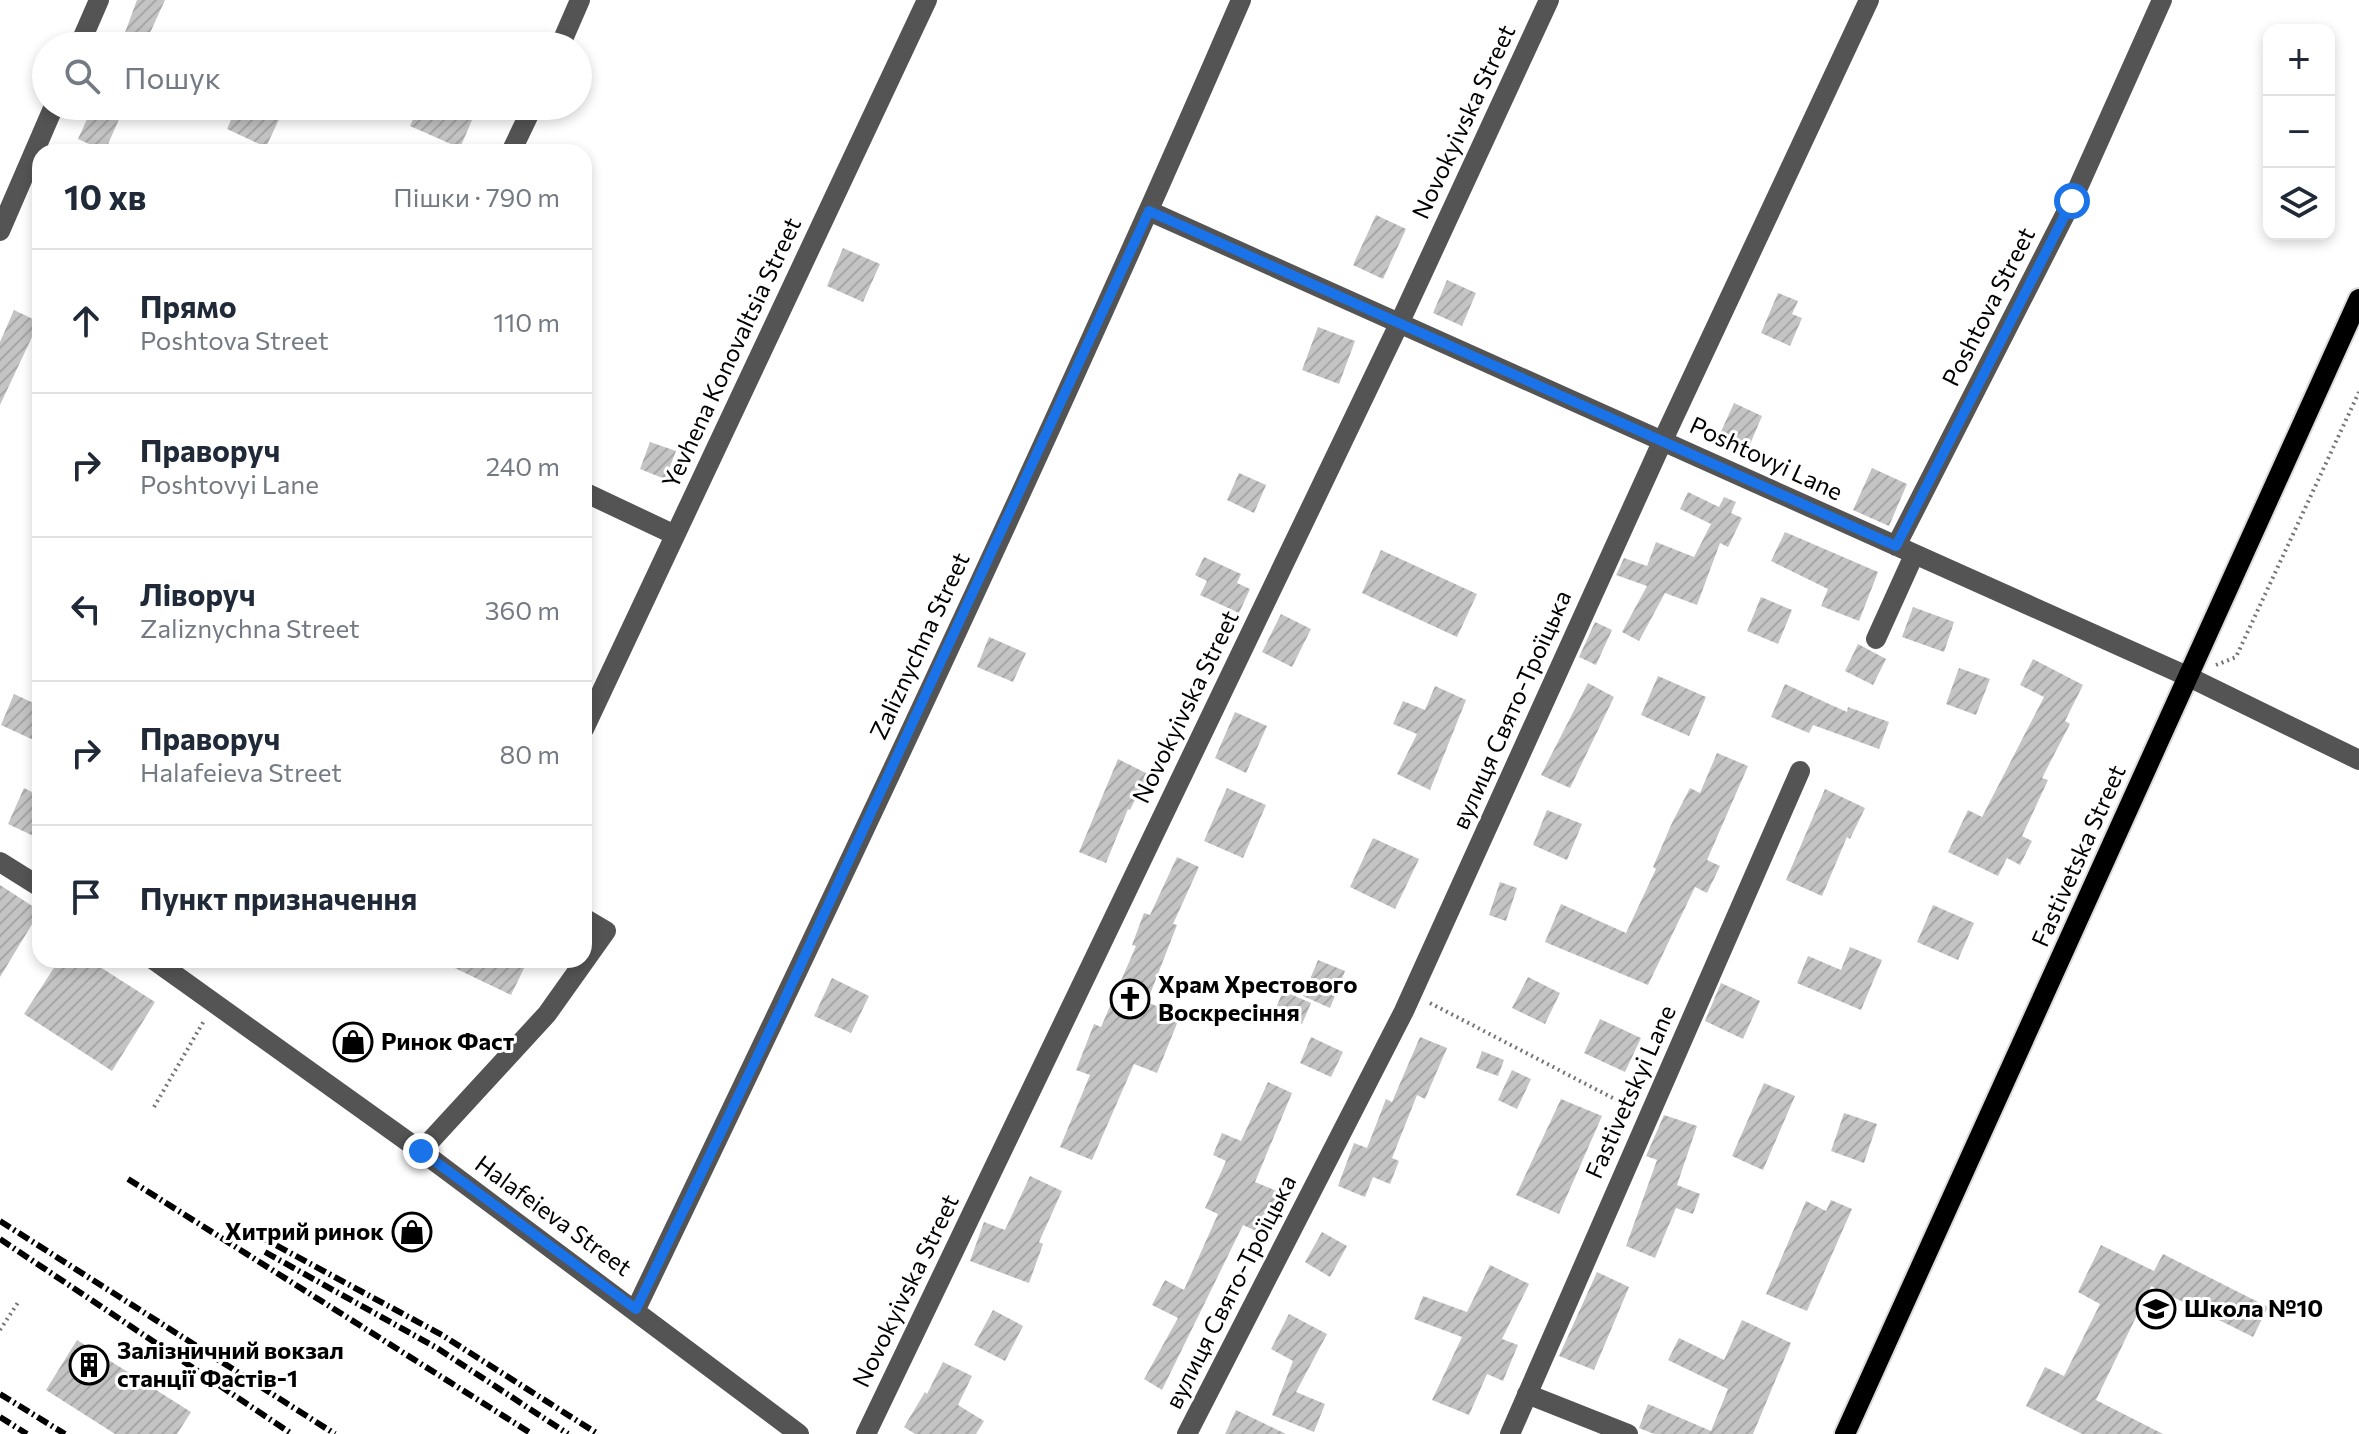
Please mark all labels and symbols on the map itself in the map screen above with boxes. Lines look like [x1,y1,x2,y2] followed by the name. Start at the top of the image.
[1405,20,1520,223] street label: Novokyivska Street
[2054,183,2090,219] route start
[655,212,806,492] street label: Yevhena Konovaltsia Street
[1935,222,2040,390] street label: Poshtova Street
[1686,410,1848,506] street label: Poshtovyi Lane
[863,547,975,743] street label: Zaliznychna Street
[1445,585,1576,833] street label: вулиця Свято-Троїцька
[1125,605,1244,807] street label: Novokyivska Street
[2025,760,2131,951] street label: Fastivetska Street
[1158,969,1358,1026] place label: Храм Хрестового Воскресіння
[1109,978,1151,1020] church icon: Храм Хрестового Воскресіння
[1578,1000,1681,1183] street label: Fastivetskyi Lane
[332,1021,374,1063] shop icon: Ринок Фаст
[381,1026,515,1055] place label: Ринок Фаст
[403,1133,439,1169] route end
[470,1148,638,1281] street label: Halafeieva Street
[1158,1170,1301,1413] street label: вулиця Свято-Троїцька
[845,1189,964,1391] street label: Novokyivska Street
[391,1211,433,1253] shop icon: Хитрий ринок
[225,1216,384,1245] place label: Хитрий ринок
[2135,1288,2177,1330] school or university icon: Школа №10
[2184,1293,2323,1322] place label: Школа №10
[117,1335,344,1392] place label: Залізничний вокзал станції Фастів-1
[68,1344,110,1386] building icon: Залізничний вокзал станції Фастів-1

